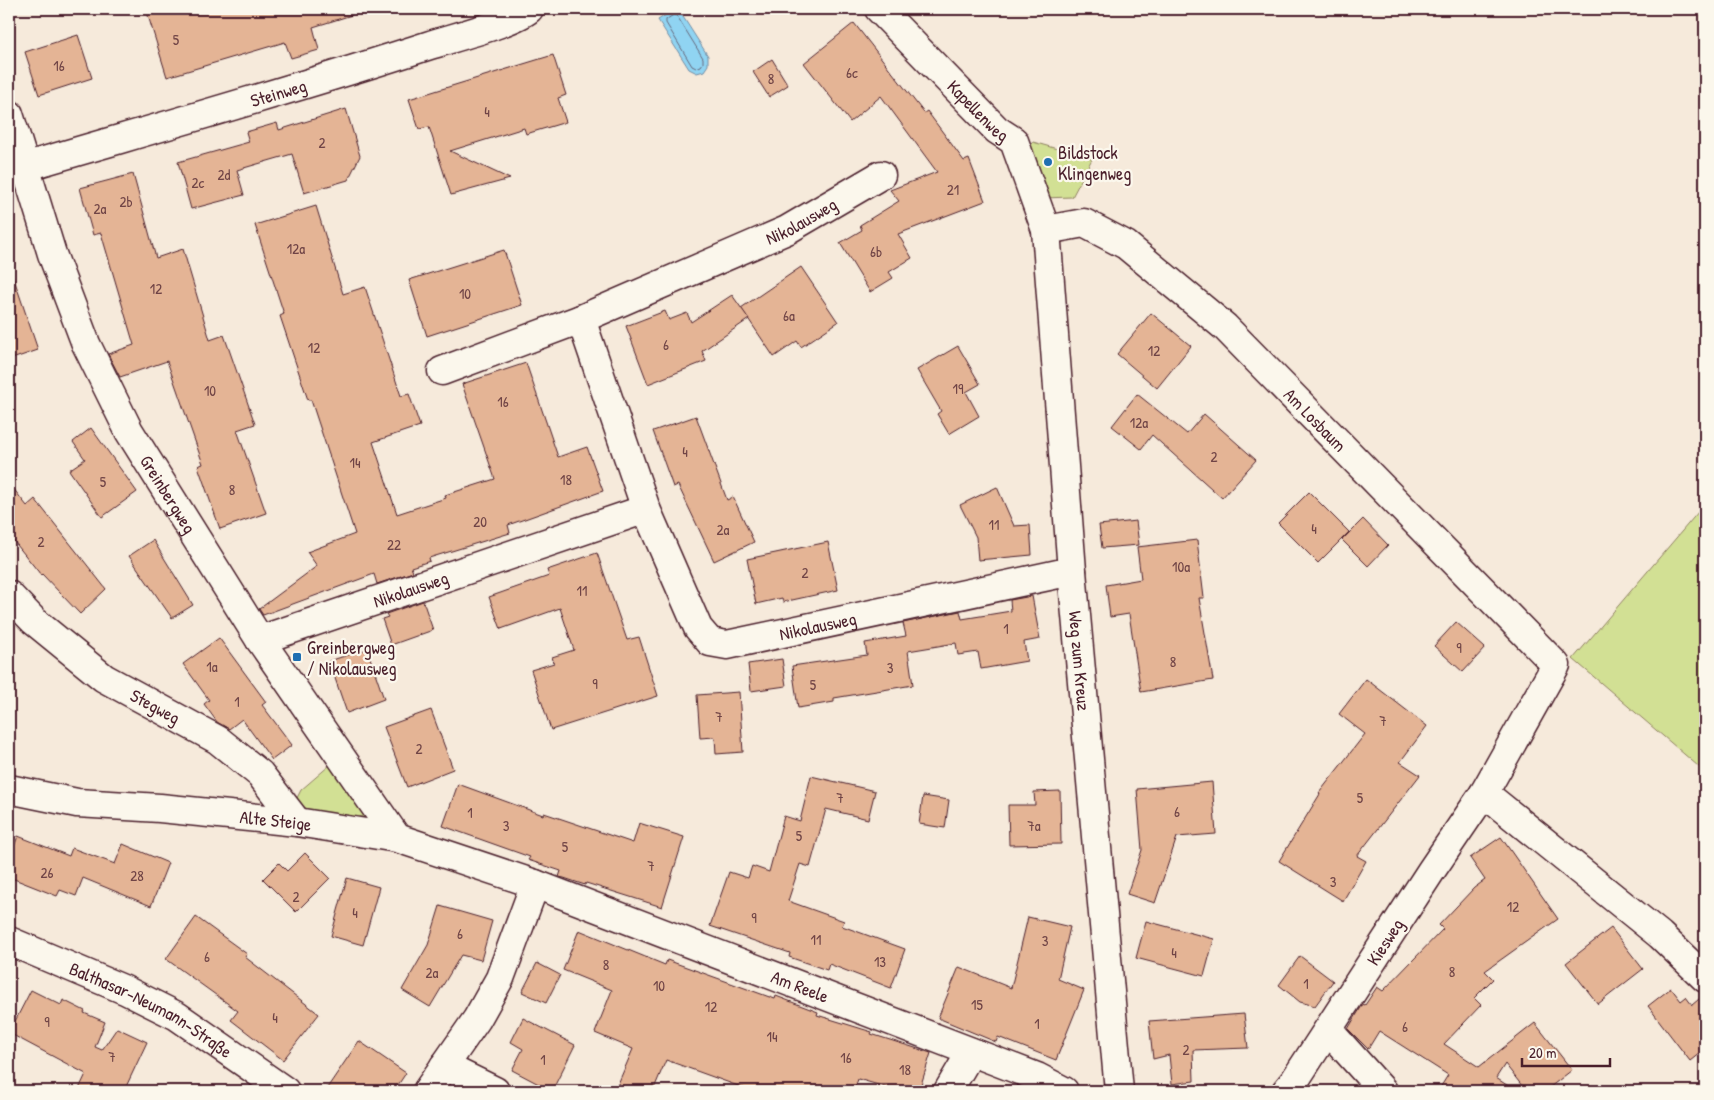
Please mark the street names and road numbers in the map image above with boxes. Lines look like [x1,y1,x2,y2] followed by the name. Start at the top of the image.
[247,72,309,113] street label: Steinweg
[942,74,1014,147] street label: Kapellenweg
[762,191,841,250] street label: Nikolausweg
[1279,382,1352,457] street label: Am Losbaum
[134,450,202,538] street label: Greinbergweg
[370,565,451,613] street label: Nikolausweg
[777,605,858,646] street label: Nikolausweg
[1063,610,1097,712] street label: Weg zum Kreuz
[126,682,185,730] street label: Stegweg
[239,804,313,837] street label: Alte Steige
[1361,914,1409,970] street label: Kiesweg
[66,956,237,1063] street label: Balthasar-Neumann-Straße
[768,964,832,1008] street label: Am Reele

